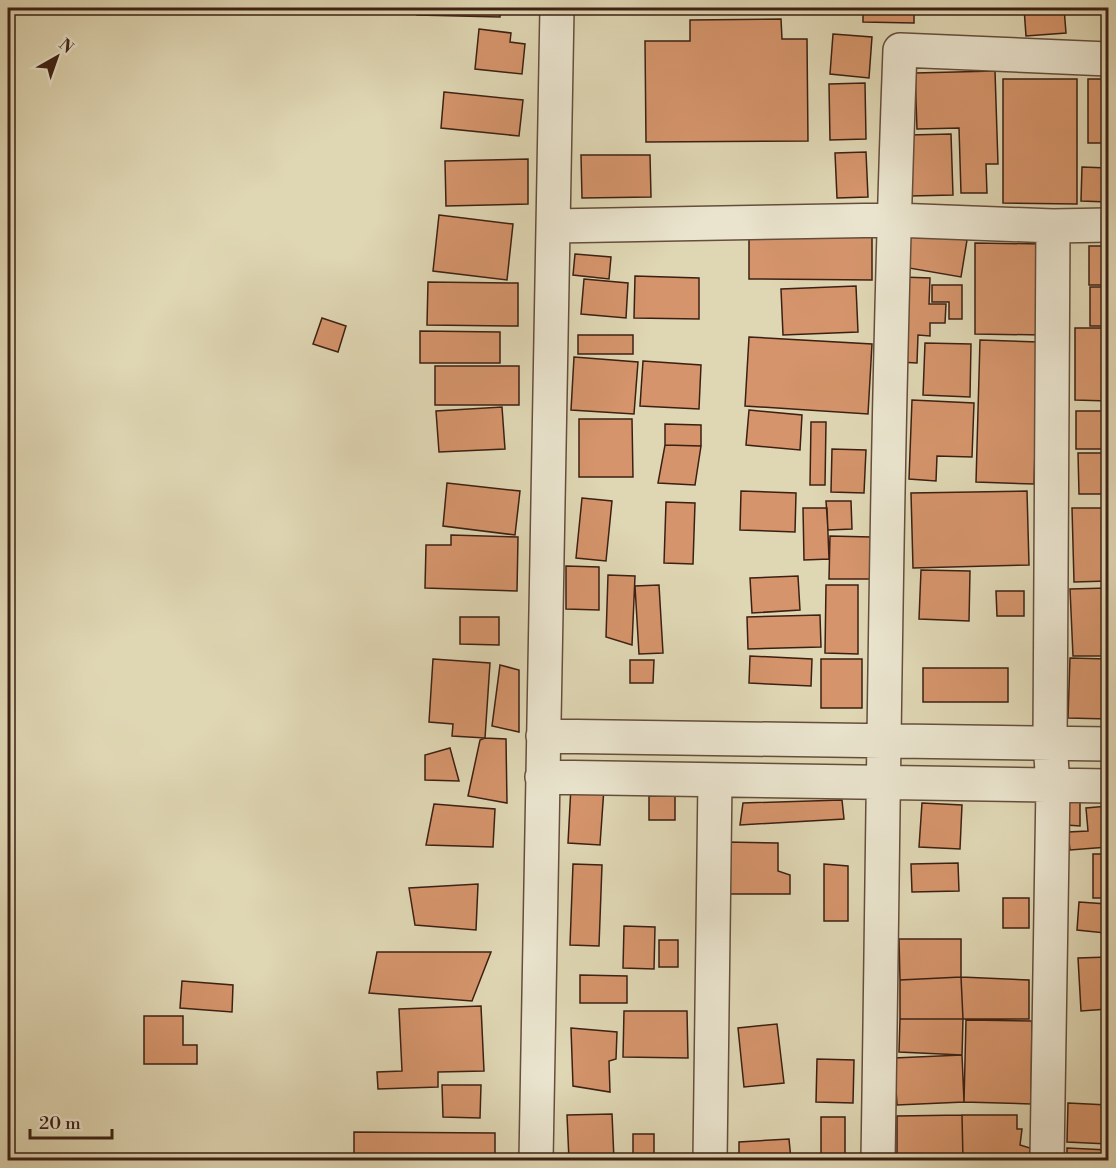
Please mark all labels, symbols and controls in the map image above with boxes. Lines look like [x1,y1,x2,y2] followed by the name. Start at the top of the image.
[27,27,87,87] north arrow
[55,35,78,58] text: N
[30,1102,112,1140] scale bar
[39,1112,81,1135] text: 20 m

